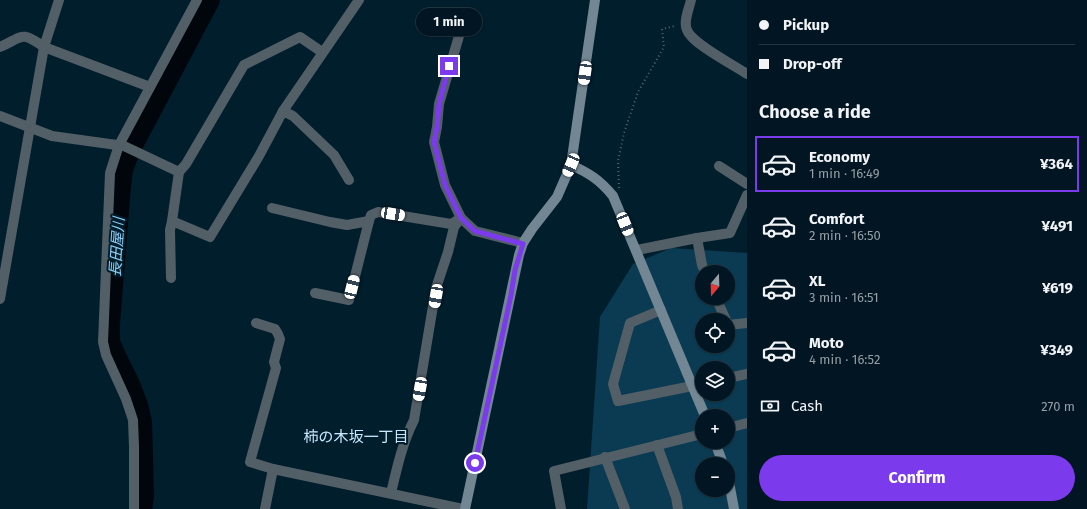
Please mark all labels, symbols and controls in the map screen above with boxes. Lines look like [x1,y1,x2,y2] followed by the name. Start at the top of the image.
[416,8,482,36] callout: 1 min
[433,14,465,29] text: 1 min
[783,16,829,34] text: Pickup
[783,55,842,73] text: Drop-off
[440,57,458,75] route end
[577,60,593,86] car
[759,101,871,123] text: Choose a ride
[761,146,797,182] icon: car
[809,148,870,166] text: Economy
[561,152,581,178] car
[1040,155,1073,173] text: ¥364
[809,166,880,181] text: 1 min · 16:49
[380,206,406,222] car
[761,208,797,244] icon: car
[809,210,865,228] text: Comfort
[615,211,635,237] car
[106,214,128,278] water label: 長田屋川
[1042,217,1073,235] text: ¥491
[809,228,881,243] text: 2 min · 16:50
[695,265,735,305] north arrow
[695,265,735,497] map controls
[761,270,797,306] icon: car
[809,272,825,290] text: XL
[343,274,361,300] car
[1042,279,1073,297] text: ¥619
[428,283,444,309] car
[809,290,879,305] text: 3 min · 16:51
[695,313,735,353] button: locate
[761,332,797,368] icon: car
[809,334,844,352] text: Moto
[1040,341,1073,359] text: ¥349
[809,352,880,367] text: 4 min · 16:52
[695,361,735,401] button: layers
[412,376,428,402] car
[759,395,781,417] icon: cash
[791,397,823,415] text: Cash
[1041,399,1075,414] text: 270 m
[695,409,735,449] button: +
[303,428,409,446] district label: 柿の木坂一丁目
[466,454,484,472] route start
[759,455,1075,501] button: Confirm
[695,457,735,497] button: −

